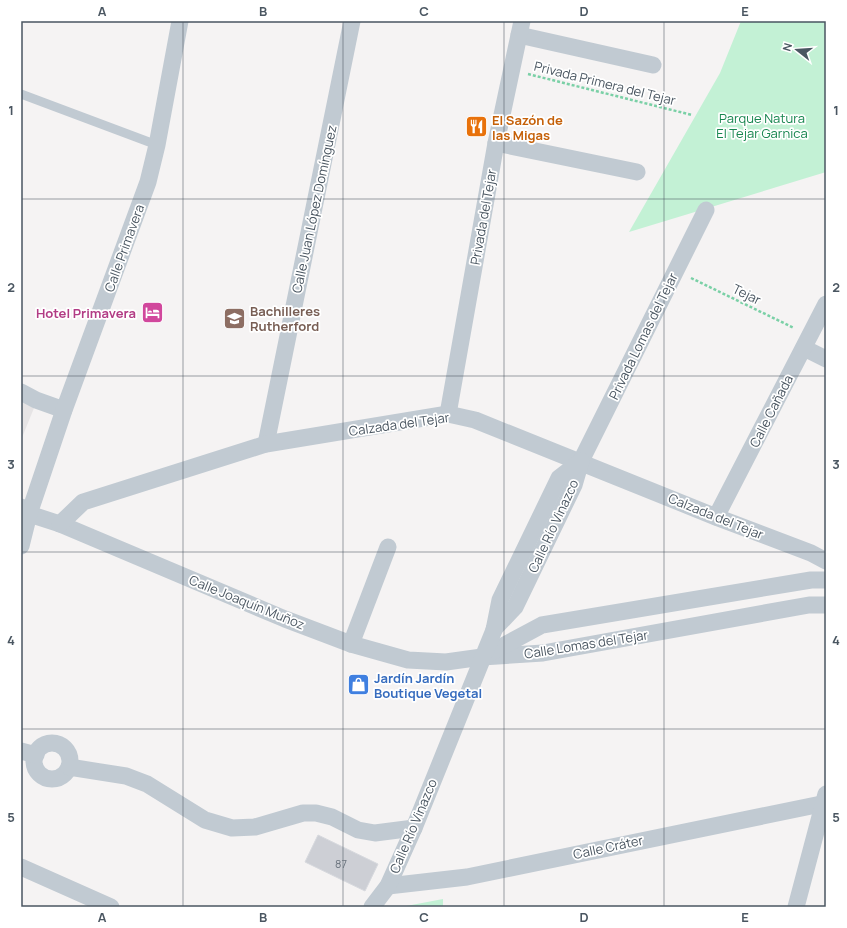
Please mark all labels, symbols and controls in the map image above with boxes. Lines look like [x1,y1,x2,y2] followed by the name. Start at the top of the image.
[98,2,107,20] text: A
[259,2,267,20] text: B
[419,2,429,20] text: C
[579,2,589,20] text: D
[741,2,749,20] text: E
[777,30,817,70] north arrow
[779,41,795,53] text: N
[532,57,678,109] street label: Privada Primera del Tejar
[8,101,14,119] text: 1
[833,101,839,119] text: 1
[716,109,808,142] park label: Parque Natura El Tejar Garnica
[492,111,563,144] place label: El Sazón de las Migas
[463,114,489,140] restaurant icon: El Sazón de las Migas
[287,123,341,295] street label: Calle Juan López Domínguez
[466,167,500,266] street label: Privada del Tejar
[100,202,148,294] street label: Calle Primavera
[604,269,682,402] street label: Privada Lomas del Tejar
[7,278,15,296] text: 2
[832,278,840,296] text: 2
[730,279,764,309] street label: Tejar
[139,300,165,326] hotel icon: Hotel Primavera
[250,302,320,335] place label: Bachilleres Rutherford
[36,304,136,322] place label: Hotel Primavera
[221,305,247,331] school or university icon: Bachilleres Rutherford
[745,372,797,450] street label: Calle Cañada
[348,408,451,440] street label: Calzada del Tejar
[7,455,15,473] text: 3
[832,455,840,473] text: 3
[524,476,583,576] street label: Calle Río Vinazco
[666,489,767,543] street label: Calzada del Tejar
[187,571,308,633] street label: Calle Joaquín Muñoz
[523,625,650,663] street label: Calle Lomas del Tejar
[7,631,15,649] text: 4
[832,631,840,649] text: 4
[374,669,482,702] place label: Jardín Jardín Boutique Vegetal
[346,672,372,698] shop icon: Jardín Jardín Boutique Vegetal
[385,776,441,876] street label: Calle Río Vinazco
[7,808,15,826] text: 5
[832,808,840,826] text: 5
[571,831,645,863] street label: Calle Cráter
[335,856,347,871] house number: 87
[98,908,107,926] text: A
[259,908,267,926] text: B
[419,908,429,926] text: C
[579,908,589,926] text: D
[741,908,749,926] text: E

